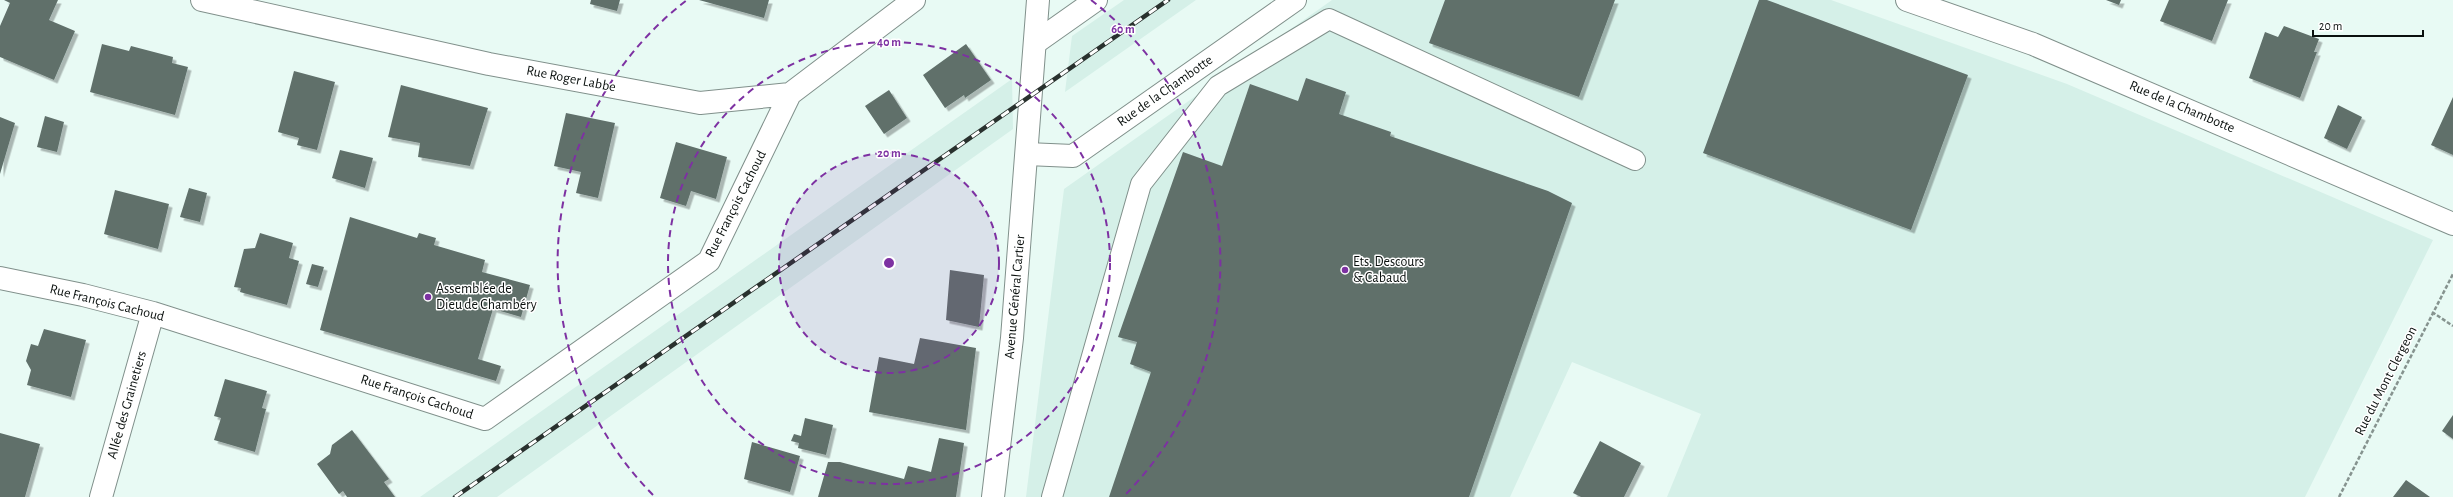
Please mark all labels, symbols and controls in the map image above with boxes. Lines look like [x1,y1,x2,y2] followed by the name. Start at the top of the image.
[2313,12,2423,38] scale bar
[2319,20,2342,32] text: 20 m
[1111,23,1135,35] text: 60 m
[877,36,901,48] text: 40 m
[1115,53,1215,129] street label: Rue de la Chambotte
[525,63,617,95] street label: Rue Roger Labbe
[2127,78,2237,136] street label: Rue de la Chambotte
[877,147,901,159] text: 20 m
[703,148,769,260] street label: Rue François Cachoud
[1003,234,1027,360] street label: Avenue Général Cartier
[1353,255,1424,285] place label: Ets. Descours & Cabaud
[882,256,896,270] centre of rings
[1340,265,1350,275] marker: Ets. Descours & Cabaud
[48,282,166,324] street label: Rue François Cachoud
[436,282,537,312] place label: Assemblée de Dieu de Chambéry
[423,292,433,302] marker: Assemblée de Dieu de Chambéry
[2352,324,2420,438] street label: Rue du Mont Clergeon
[105,349,149,461] street label: Allée des Grainetiers
[359,372,475,422] street label: Rue François Cachoud

